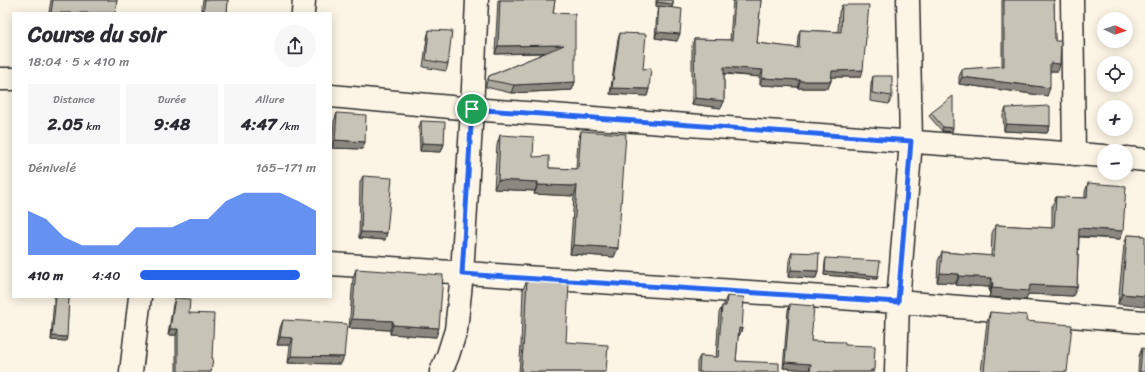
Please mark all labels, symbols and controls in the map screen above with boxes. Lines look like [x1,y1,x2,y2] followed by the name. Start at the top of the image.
[1097,12,1133,48] north arrow
[1097,12,1133,180] map controls
[28,15,166,54] text: Course du soir
[274,25,316,67] button: share
[28,50,129,73] text: 18:04 · 5 × 410 m
[1097,56,1133,92] button: locate
[53,90,95,109] text: Distance
[158,90,186,109] text: Durée
[255,90,285,109] text: Allure
[455,92,489,126] pin
[461,98,483,120] icon: arrive
[1097,100,1133,136] button: +
[47,109,83,139] text: 2.05
[154,109,190,139] text: 9:48
[241,109,277,139] text: 4:47
[83,117,101,136] text: km
[277,117,299,136] text: /km
[1097,144,1133,180] button: −
[28,156,76,179] text: Dénivelé
[256,156,316,179] text: 165–171 m
[28,264,63,287] text: 410 m
[92,264,120,287] text: 4:40

